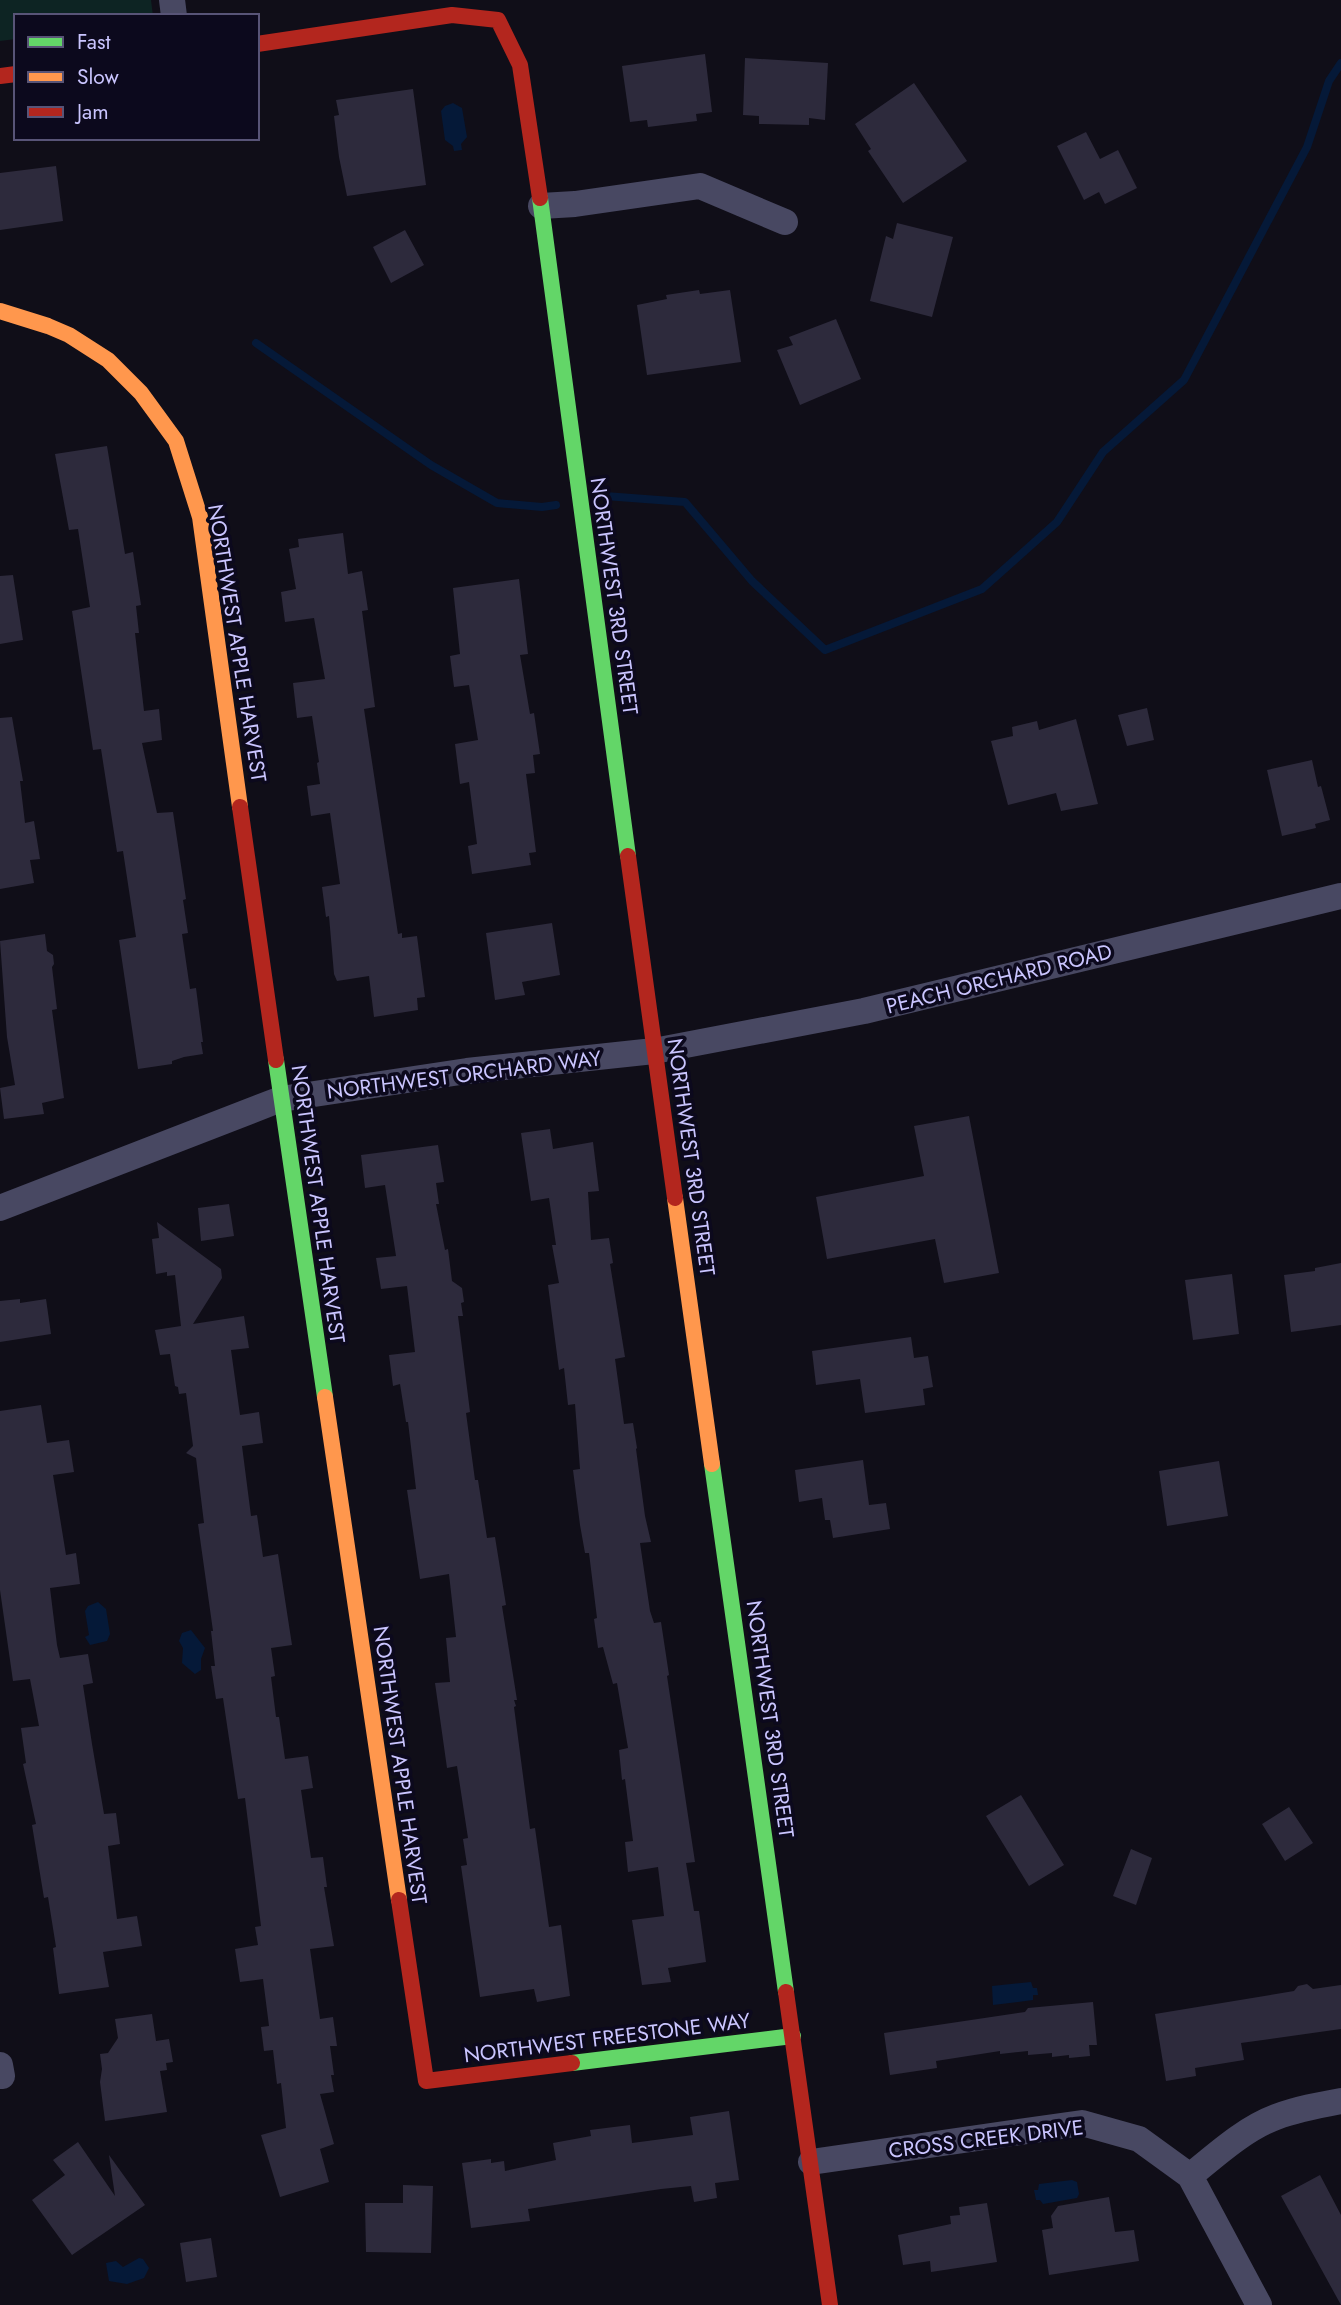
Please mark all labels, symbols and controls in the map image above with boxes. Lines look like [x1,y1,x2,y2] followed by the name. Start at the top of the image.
[14,14,259,140] legend
[77,27,110,57] text: Fast
[77,62,119,92] text: Slow
[74,97,109,127] text: Jam
[583,476,646,717] street label: NORTHWEST 3RD STREET
[200,502,274,784] street label: NORTHWEST APPLE HARVEST
[883,936,1115,1022] street label: PEACH ORCHARD ROAD
[660,1037,723,1278] street label: NORTHWEST 3RD STREET
[325,1043,603,1107] street label: NORTHWEST ORCHARD WAY
[284,1063,352,1345] street label: NORTHWEST APPLE HARVEST
[739,1599,802,1840] street label: NORTHWEST 3RD STREET
[366,1624,434,1906] street label: NORTHWEST APPLE HARVEST
[462,2006,752,2070] street label: NORTHWEST FREESTONE WAY
[887,2112,1085,2166] street label: CROSS CREEK DRIVE

